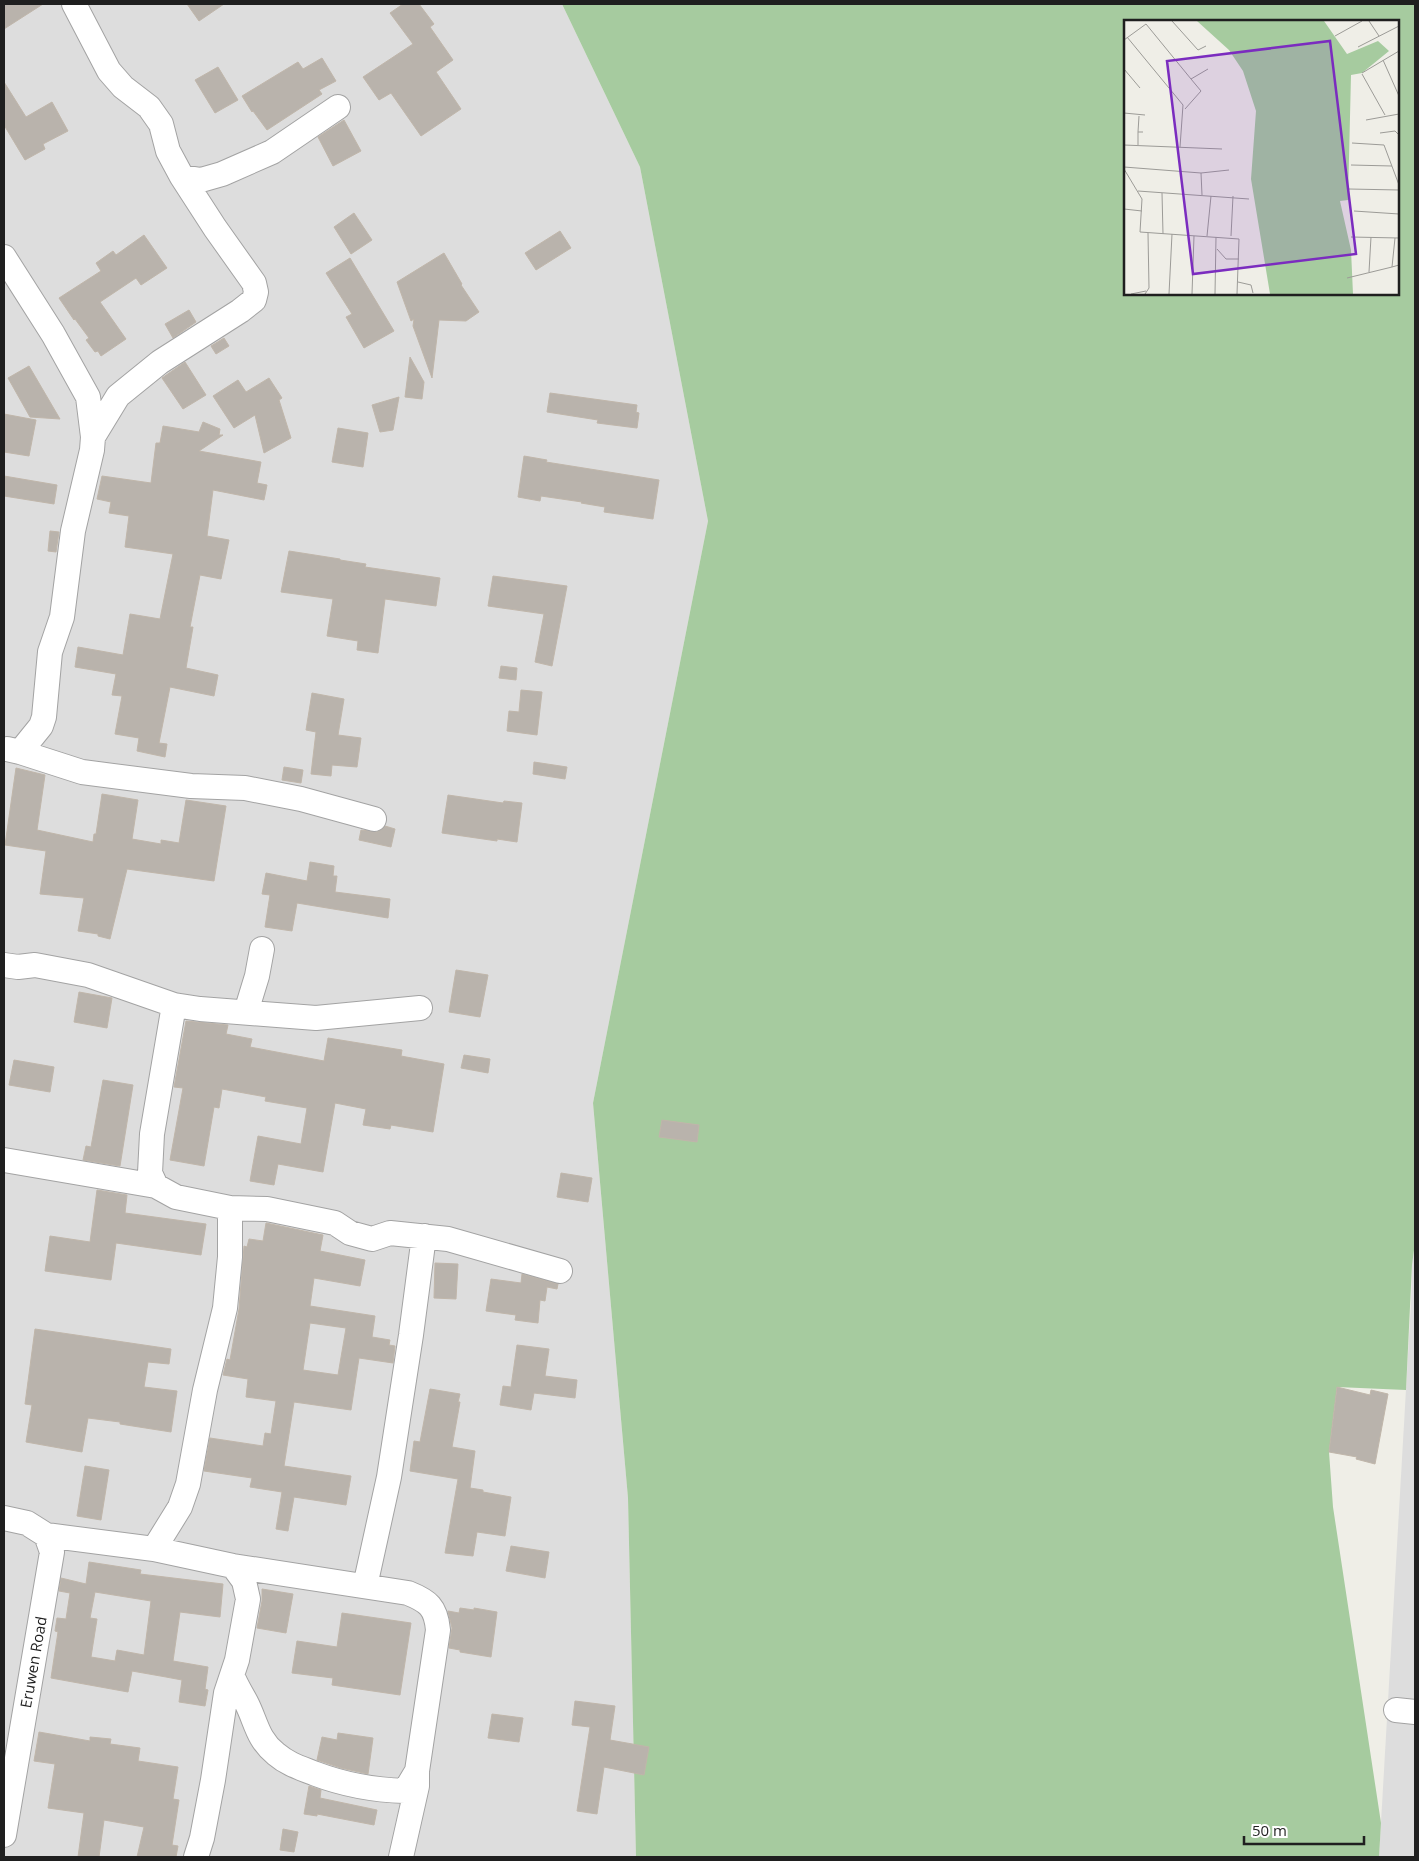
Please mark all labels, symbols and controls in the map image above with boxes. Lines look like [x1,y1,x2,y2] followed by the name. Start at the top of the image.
[1124,20,1399,295] inset map
[15,1615,51,1709] street label: Eruwen Road
[1244,1814,1364,1846] scale bar
[1252,1820,1287,1840] text: 50 m

